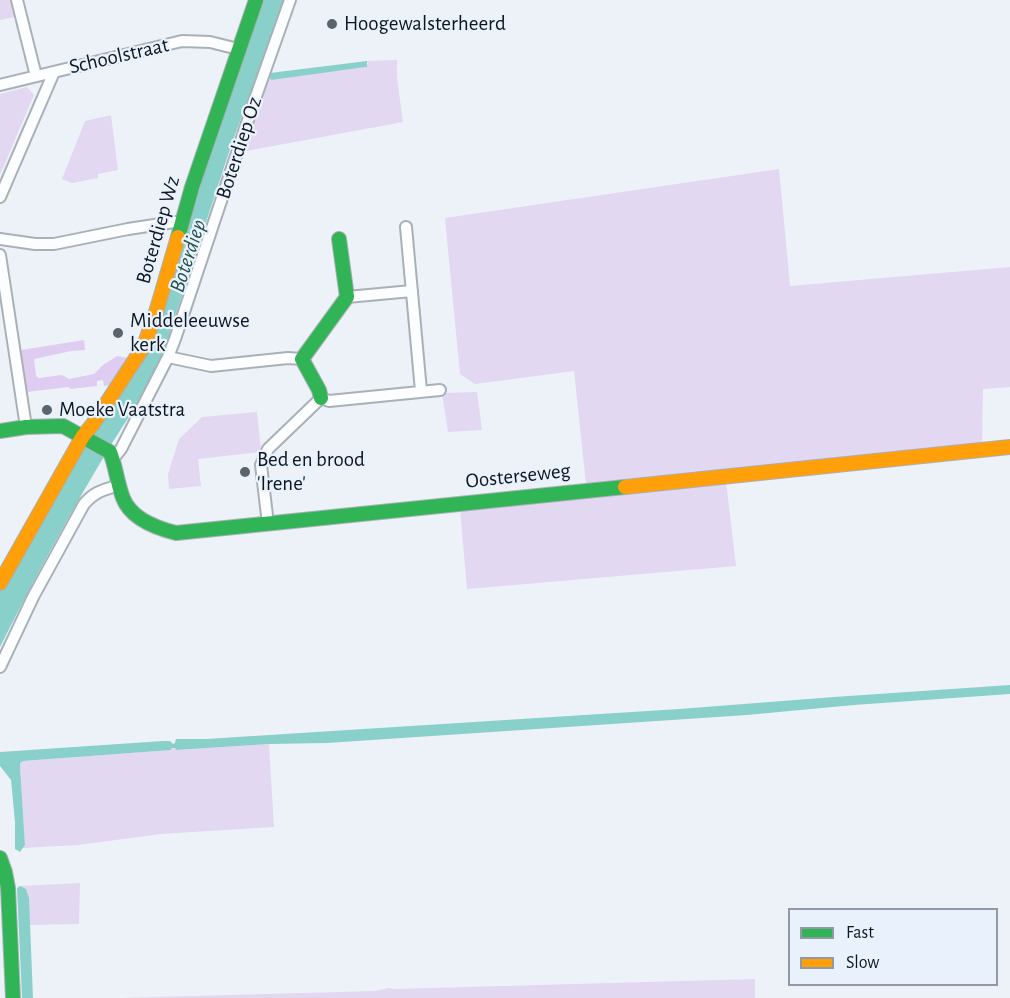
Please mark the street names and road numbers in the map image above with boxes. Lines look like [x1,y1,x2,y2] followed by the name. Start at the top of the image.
[67,32,171,80] street label: Schoolstraat
[211,94,267,202] street label: Boterdiep Oz
[131,173,185,287] street label: Boterdiep Wz
[464,458,572,494] street label: Oosterseweg

